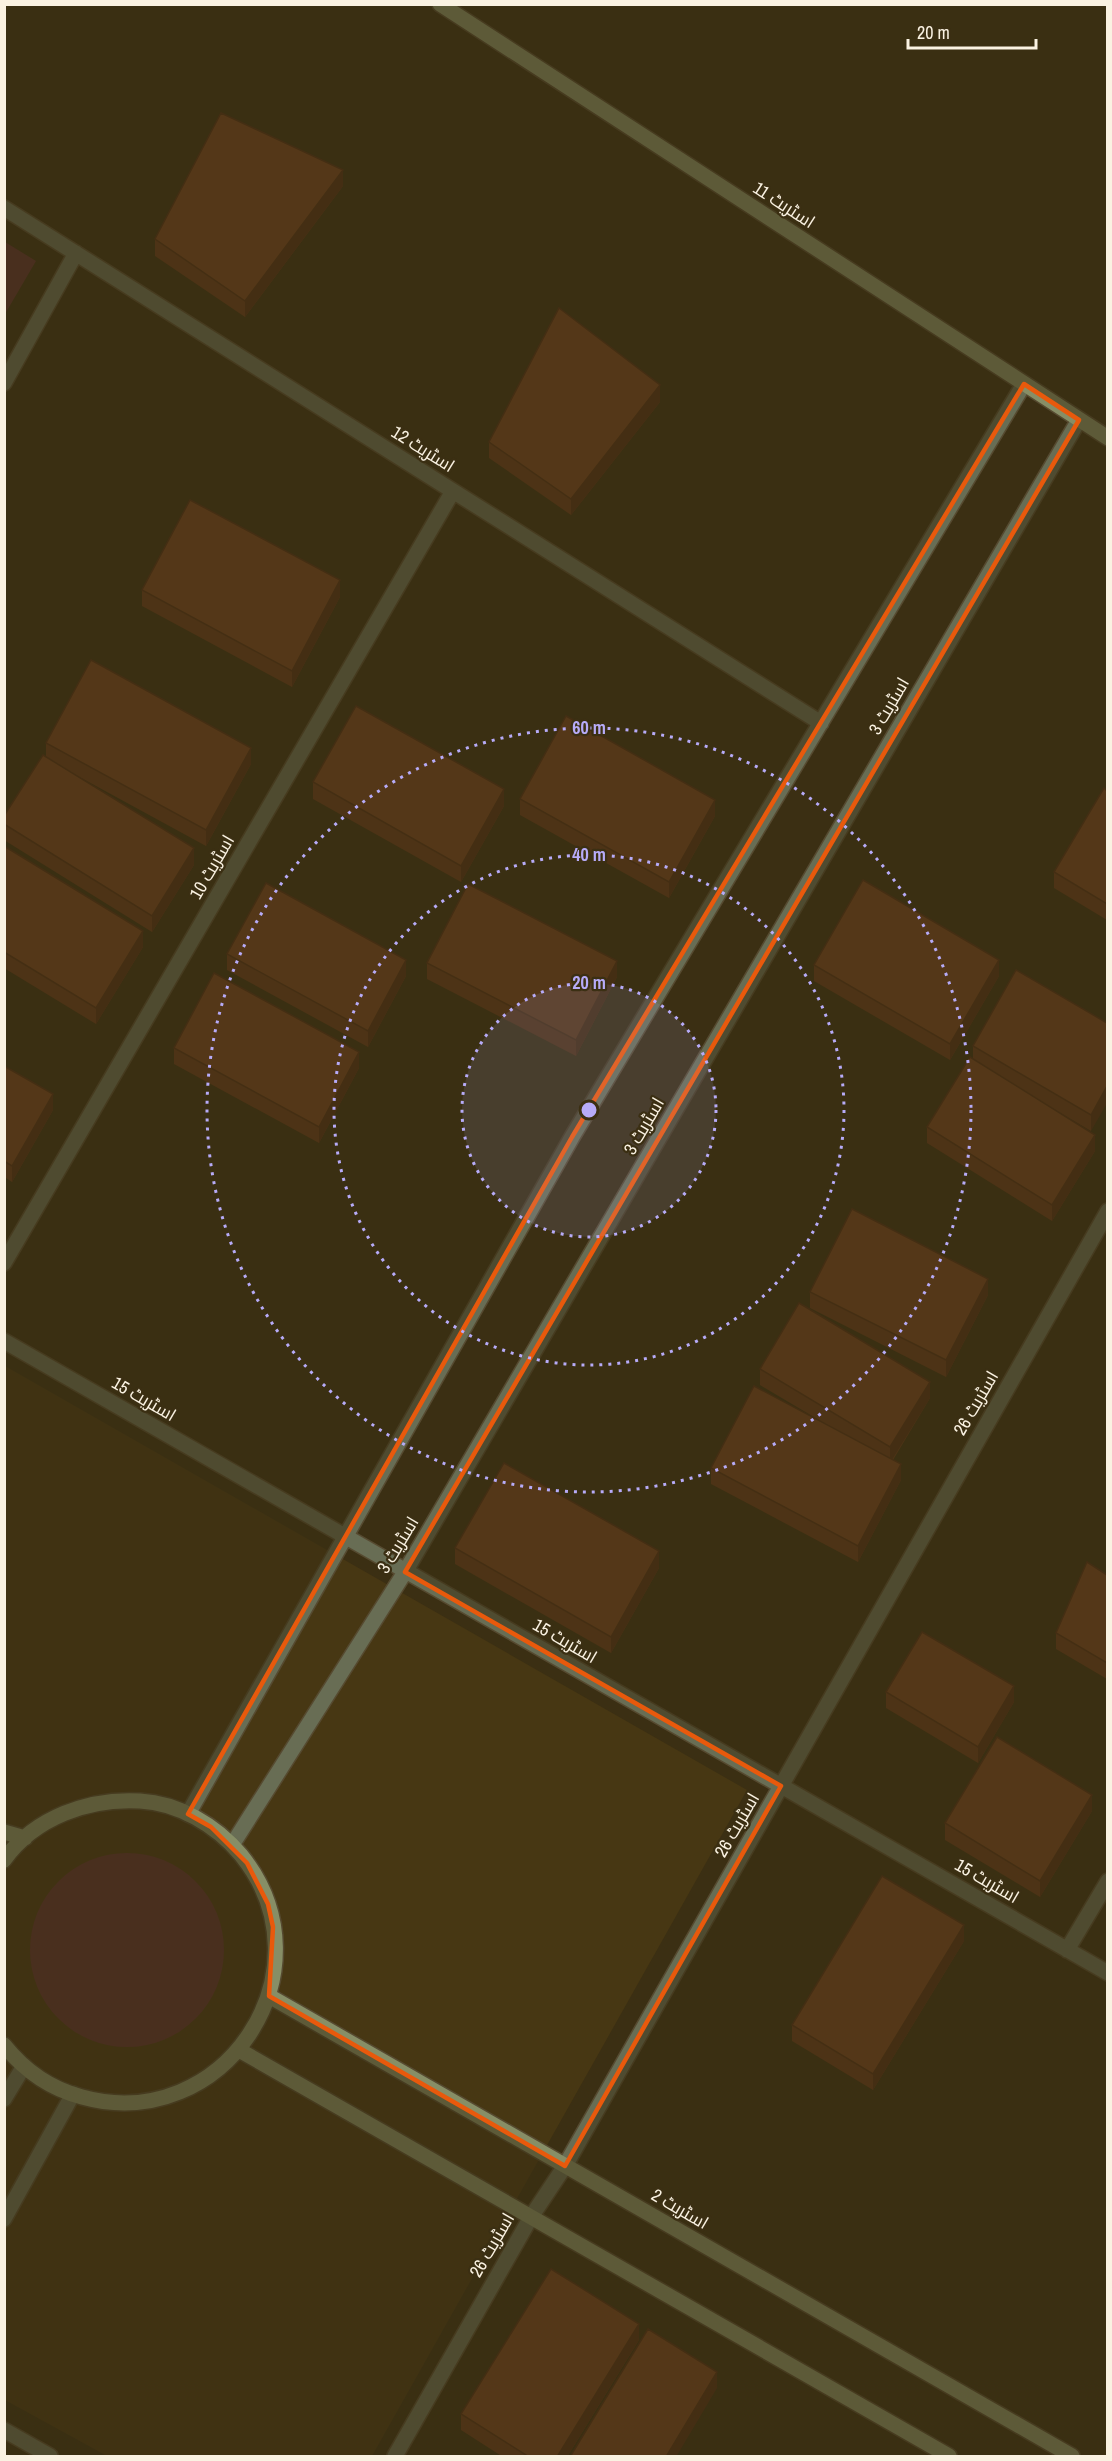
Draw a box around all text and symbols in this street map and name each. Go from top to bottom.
scale bar [908,12,1036,50]
text: 20 m [917,20,950,45]
street label: اسٹریٹ 11 [748,175,820,234]
street label: اسٹریٹ 12 [387,419,460,478]
street label: اسٹریٹ 3 [862,673,915,739]
text: 60 m [572,715,606,740]
street label: اسٹریٹ 10 [183,830,240,904]
text: 40 m [572,842,606,867]
text: 20 m [572,970,606,995]
street label: اسٹریٹ 3 [617,1093,670,1159]
centre of rings [579,1100,599,1120]
street label: اسٹریٹ 26 [947,1366,1004,1440]
street label: اسٹریٹ 15 [107,1370,181,1427]
street label: اسٹریٹ 3 [371,1512,424,1578]
street label: اسٹریٹ 15 [528,1612,602,1669]
street label: اسٹریٹ 26 [708,1788,765,1862]
street label: اسٹریٹ 15 [950,1852,1024,1909]
street label: اسٹریٹ 2 [647,2182,713,2235]
street label: اسٹریٹ 26 [463,2208,520,2282]

